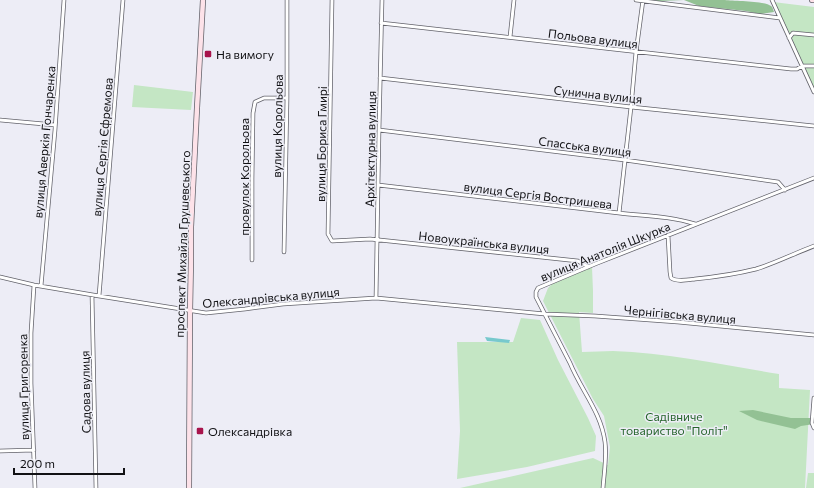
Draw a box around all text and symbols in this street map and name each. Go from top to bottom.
street label: Польова вулиця [547,26,639,50]
place label: На вимогу [216,47,274,61]
marker: На вимогу [203,49,213,59]
street label: вулиця Аверкія Гончаренка [30,65,58,219]
street label: вулиця Корольова [269,74,285,178]
street label: вулиця Сергія Єфремова [89,77,115,217]
street label: Сунична вулиця [553,82,643,106]
street label: вулиця Бориса Гмирі [313,86,329,202]
street label: Архітектурна вулиця [362,91,378,207]
street label: провулок Корольова [237,118,251,236]
street label: Спасська вулиця [538,133,632,159]
street label: проспект Михайла Грушевського [172,150,192,338]
street label: вулиця Сергія Востришева [463,179,613,211]
street label: вулиця Анатолія Шкурка [538,218,672,284]
street label: Новоукраїнська вулиця [418,228,550,256]
street label: Олександрівська вулиця [202,284,340,310]
street label: Чернігівська вулиця [623,302,737,326]
street label: вулиця Григоренка [15,334,31,440]
street label: Садова вулиця [77,351,93,433]
park label: Садівниче товариство "Політ" [620,409,728,437]
place label: Олександрівка [208,424,292,438]
marker: Олександрівка [195,426,205,436]
scale bar [14,450,124,476]
text: 200 m [20,456,55,470]

